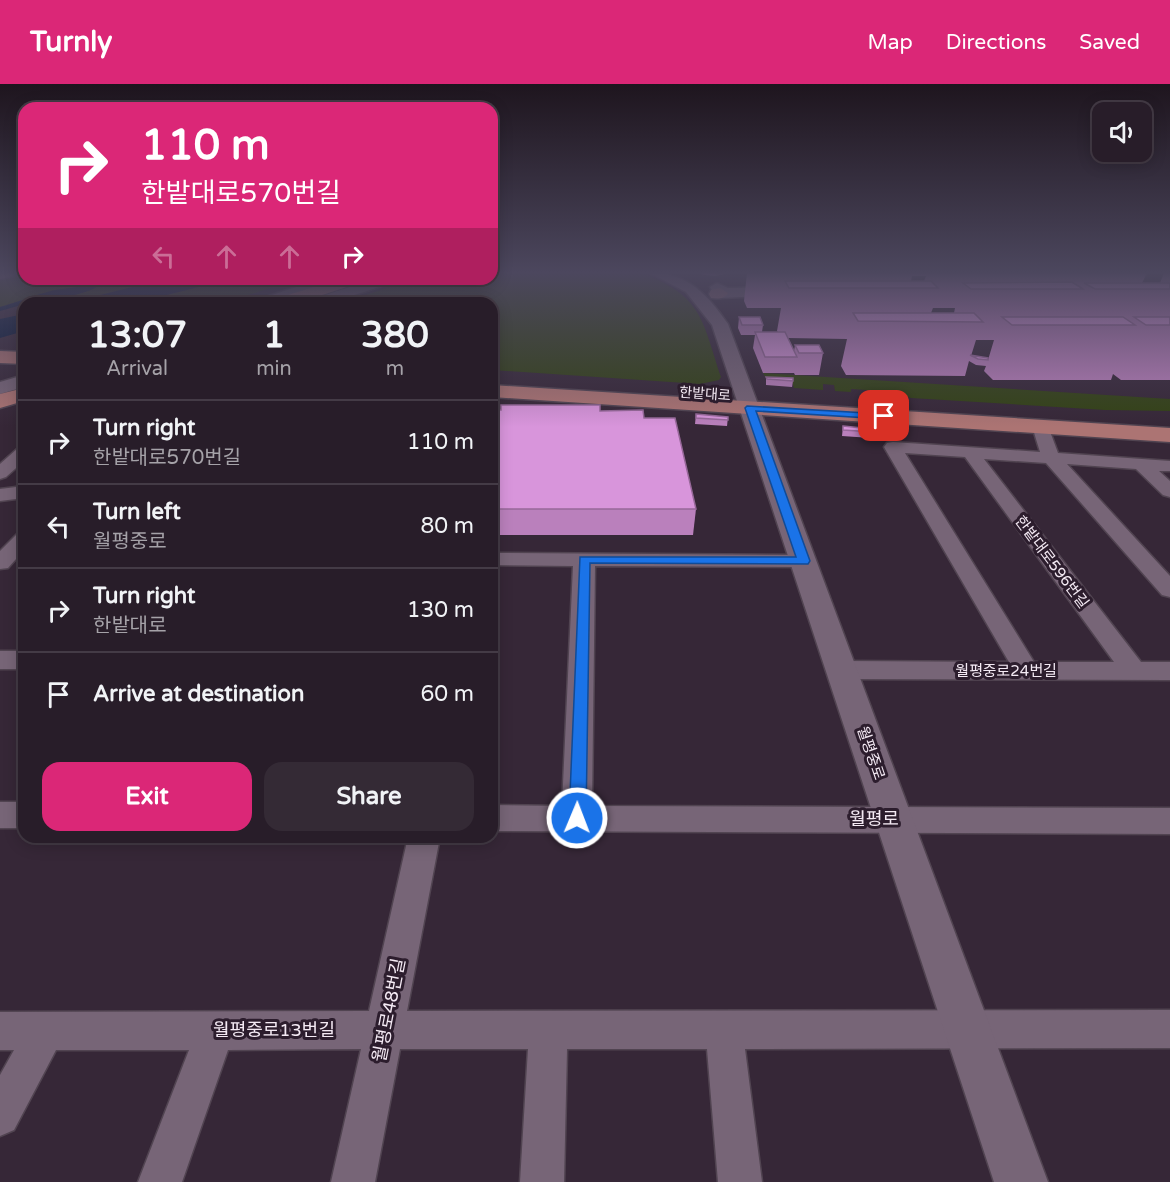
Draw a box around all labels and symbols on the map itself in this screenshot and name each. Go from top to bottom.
street label: 한밭대로 [679,384,731,404]
pin [858,390,909,441]
street label: 한밭대로596번길 [1011,512,1093,612]
street label: 월평중로24번길 [955,662,1057,680]
street label: 월평중로 [854,724,888,782]
position arrow [545,786,609,850]
street label: 월평로 [849,808,899,830]
street label: 월평로48번길 [368,956,410,1064]
street label: 월평중로13번길 [213,1019,335,1041]

